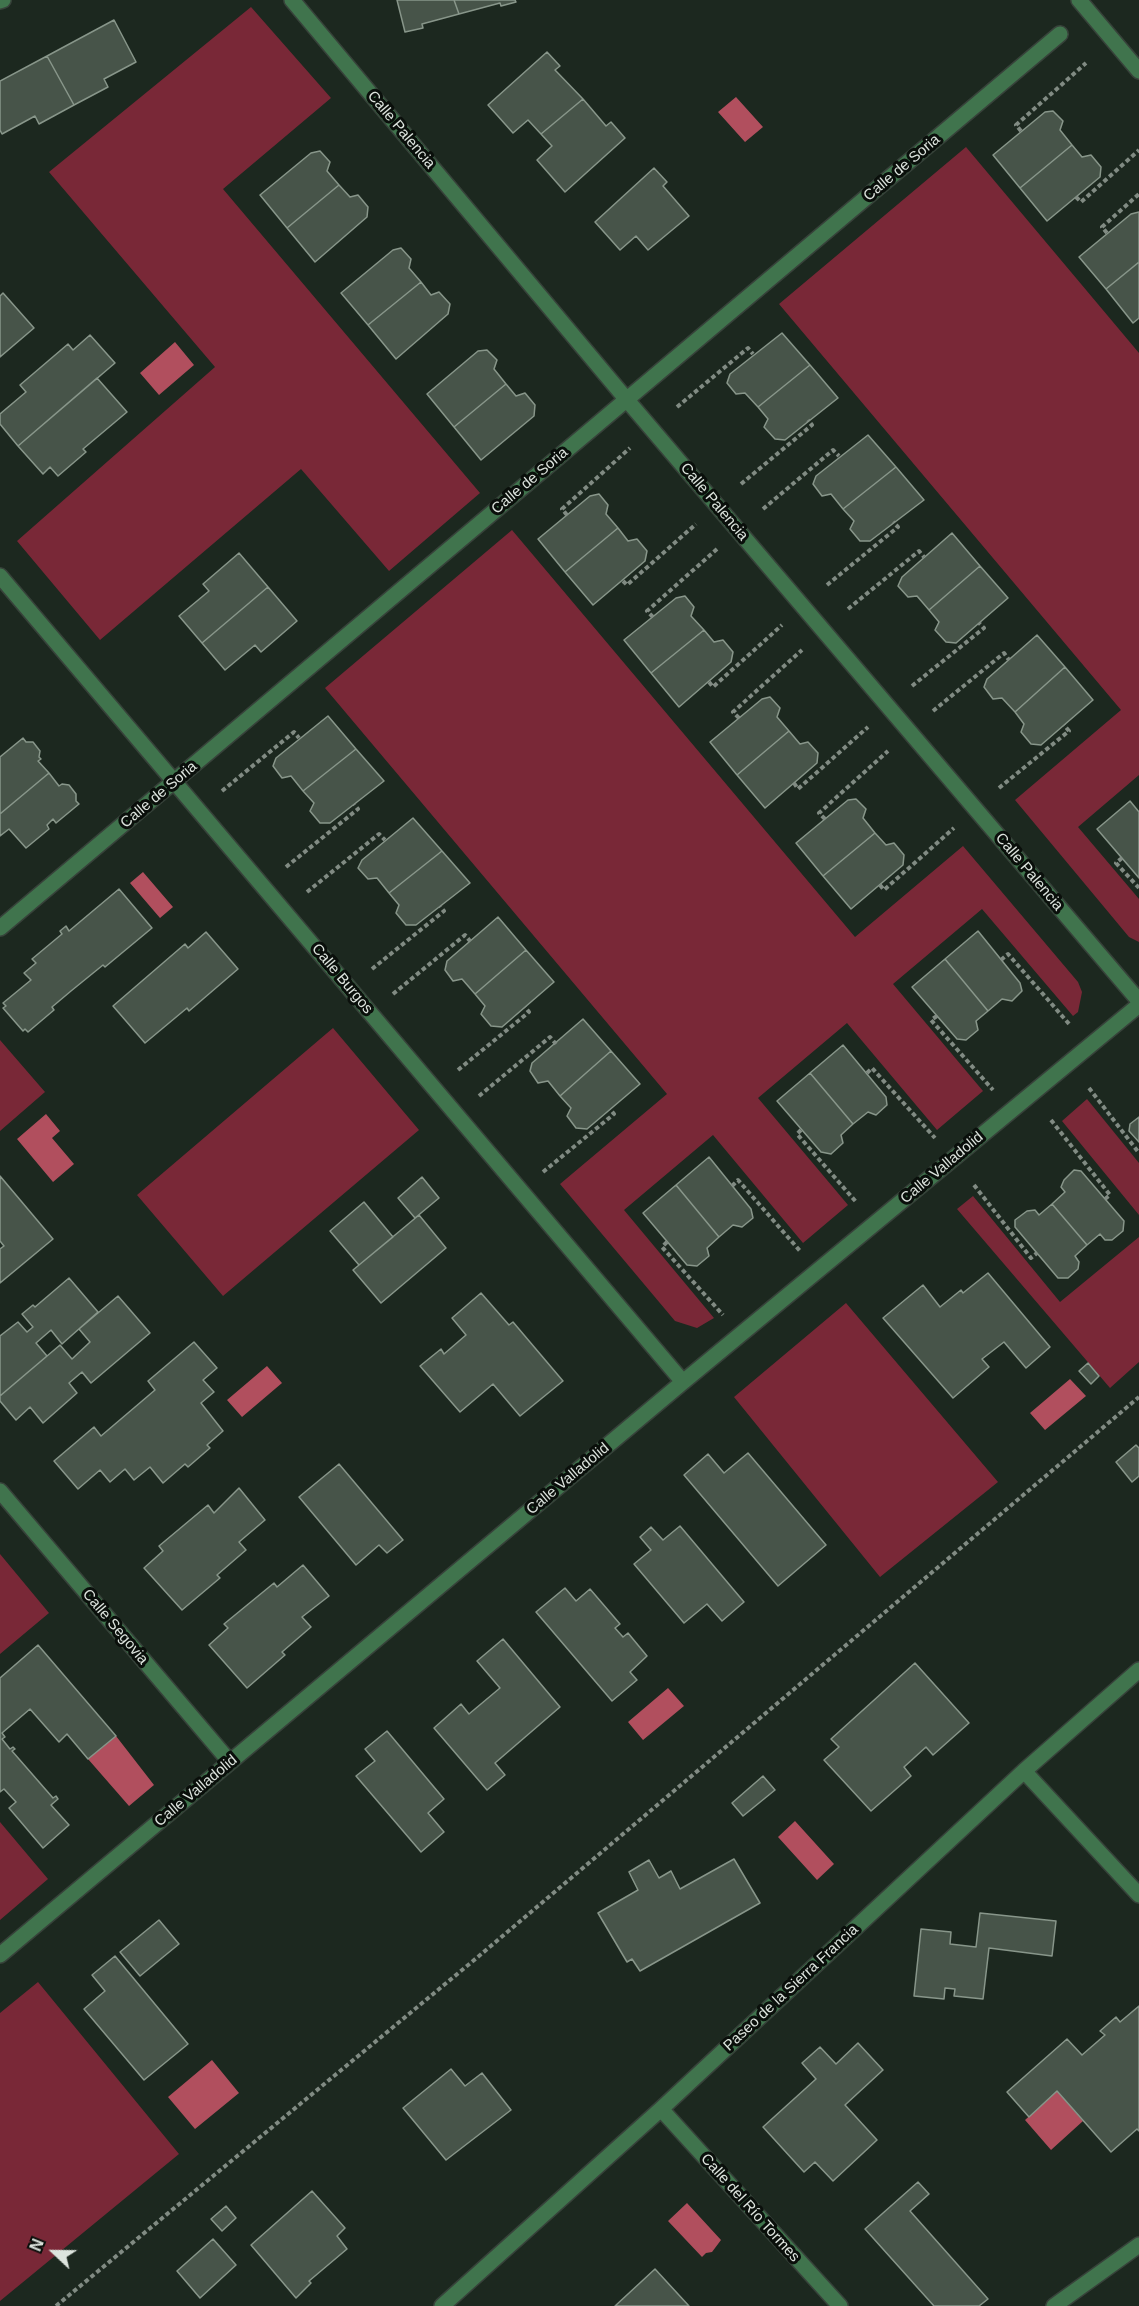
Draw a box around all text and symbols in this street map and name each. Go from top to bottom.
street label: Calle Palencia [363,87,439,173]
street label: Calle de Soria [860,131,944,205]
street label: Calle de Soria [488,444,572,518]
street label: Calle Palencia [676,459,752,545]
street label: Calle de Soria [117,758,201,832]
street label: Calle Palencia [991,829,1067,915]
street label: Calle Burgos [308,940,376,1018]
street label: Calle Valladolid [897,1128,987,1208]
street label: Calle Valladolid [523,1439,613,1519]
street label: Calle Segovia [78,1586,152,1668]
street label: Calle Valladolid [151,1751,241,1831]
street label: Paseo de la Sierra Francia [720,1921,862,2055]
street label: Calle del Río Tormes [697,2150,803,2266]
north arrow [24,2222,84,2282]
text: N [27,2237,47,2254]

